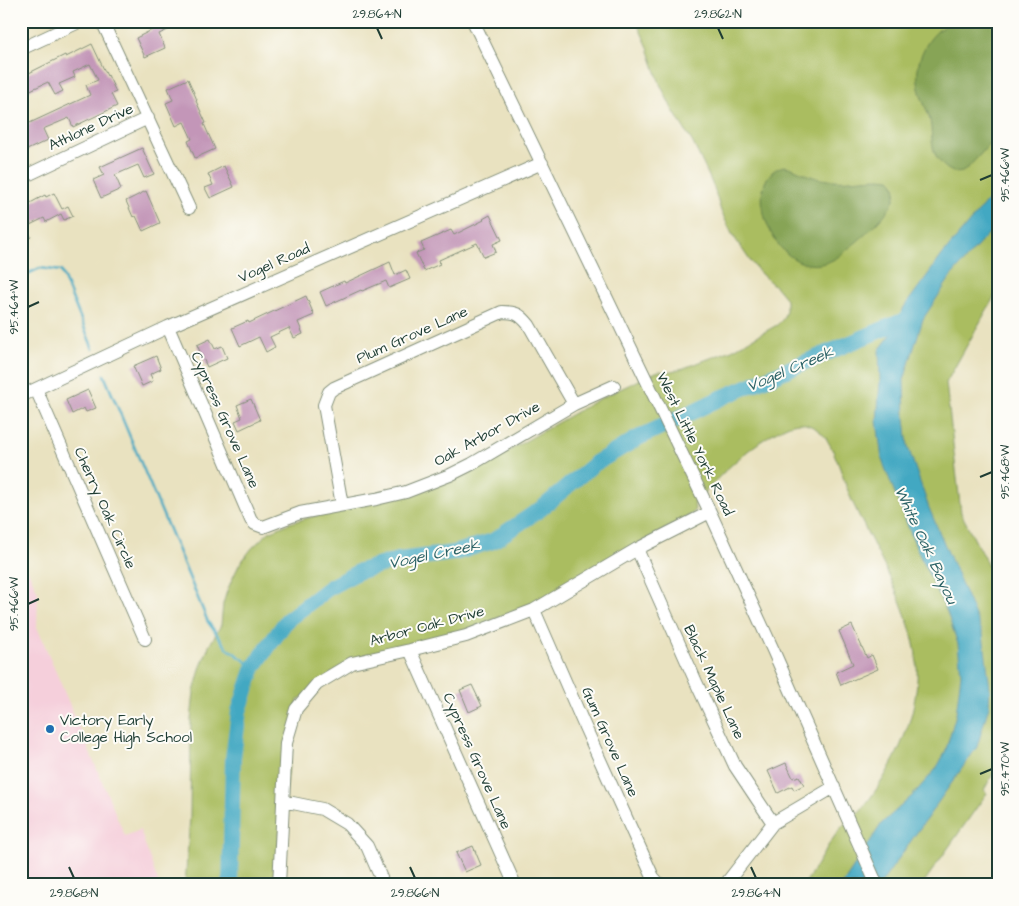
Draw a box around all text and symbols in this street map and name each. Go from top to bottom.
text: 29.864°N [352,6,402,23]
text: 29.862°N [694,6,742,23]
street label: Athlone Drive [45,98,137,156]
text: 95.466°W [997,147,1014,202]
street label: Vogel Road [235,238,314,289]
text: 95.464°W [6,279,23,334]
street label: Plum Grove Lane [353,301,471,369]
water label: Vogel Creek [743,340,838,398]
street label: Cypress Grove Lane [185,348,265,492]
street label: West Little York Road [651,369,739,520]
street label: Oak Arbor Drive [430,396,544,472]
street label: Cherry Oak Circle [68,444,141,573]
text: 95.468°W [997,444,1014,499]
water label: White Oak Bayou [888,483,963,609]
water label: Vogel Creek [387,533,483,575]
text: 95.466°W [6,576,23,631]
street label: Arbor Oak Drive [367,601,487,651]
street label: Black Maple Lane [678,621,750,743]
street label: Gum Grove Lane [576,684,644,800]
street label: Cypress Grove Lane [437,689,517,833]
place label: Victory Early College High School [60,710,192,749]
marker: Victory Early College High School [44,723,56,735]
text: 95.470°W [997,741,1014,796]
text: 29.868°N [50,885,99,902]
text: 29.866°N [391,885,440,902]
text: 29.864°N [731,885,781,902]

